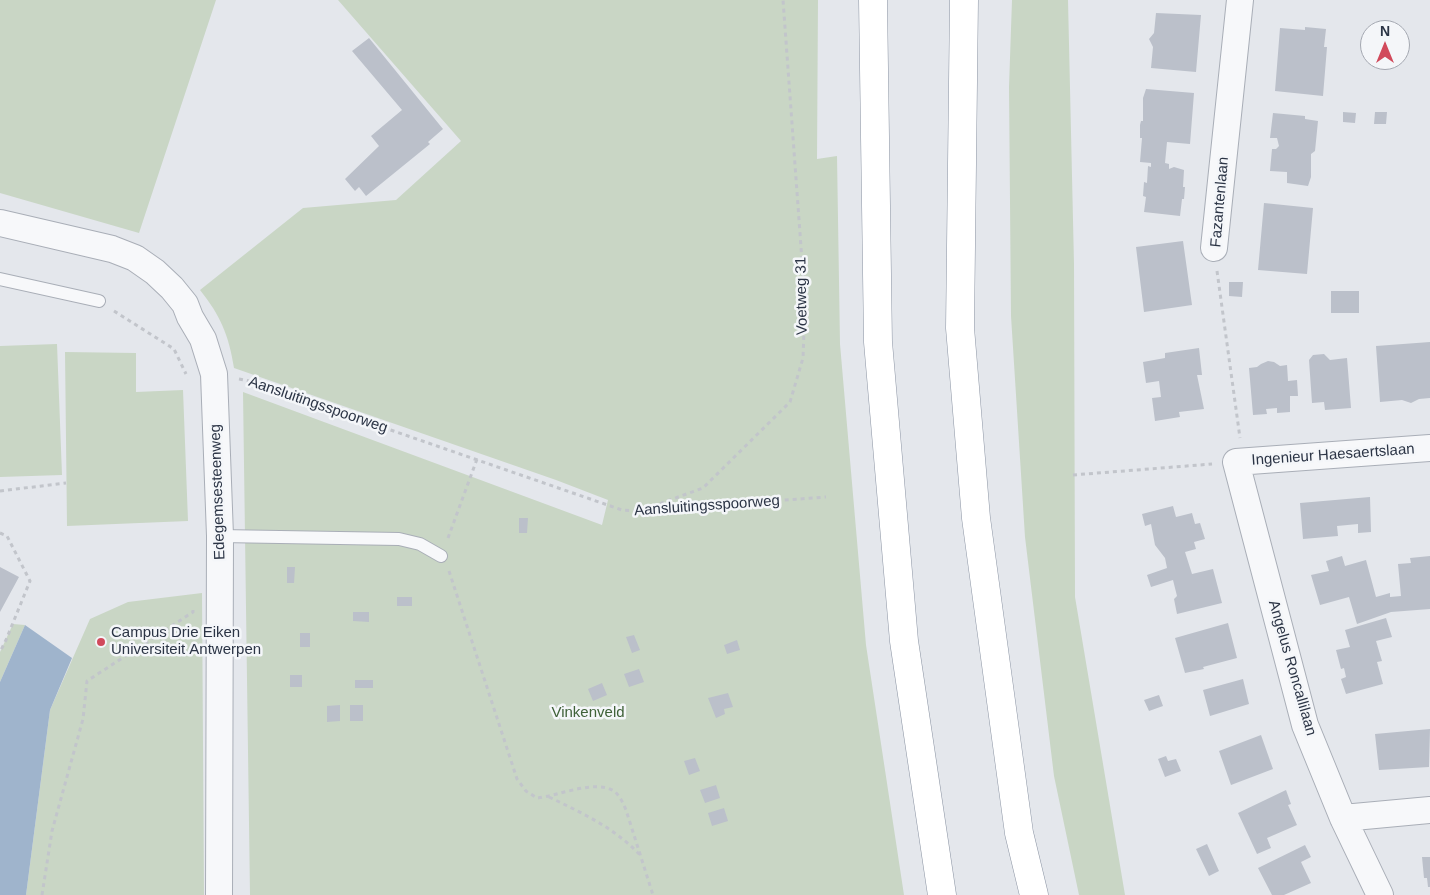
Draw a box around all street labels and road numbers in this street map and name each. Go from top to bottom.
street label: Fazantenlaan [1207,156,1233,248]
street label: Voetweg 31 [792,257,812,335]
street label: Aansluitingsspoorweg [246,373,390,437]
street label: Edegemsesteenweg [207,424,229,560]
street label: Ingenieur Haesaertslaan [1251,440,1415,470]
street label: Aansluitingsspoorweg [634,492,780,520]
street label: Angelus Roncallilaan [1264,598,1320,738]

